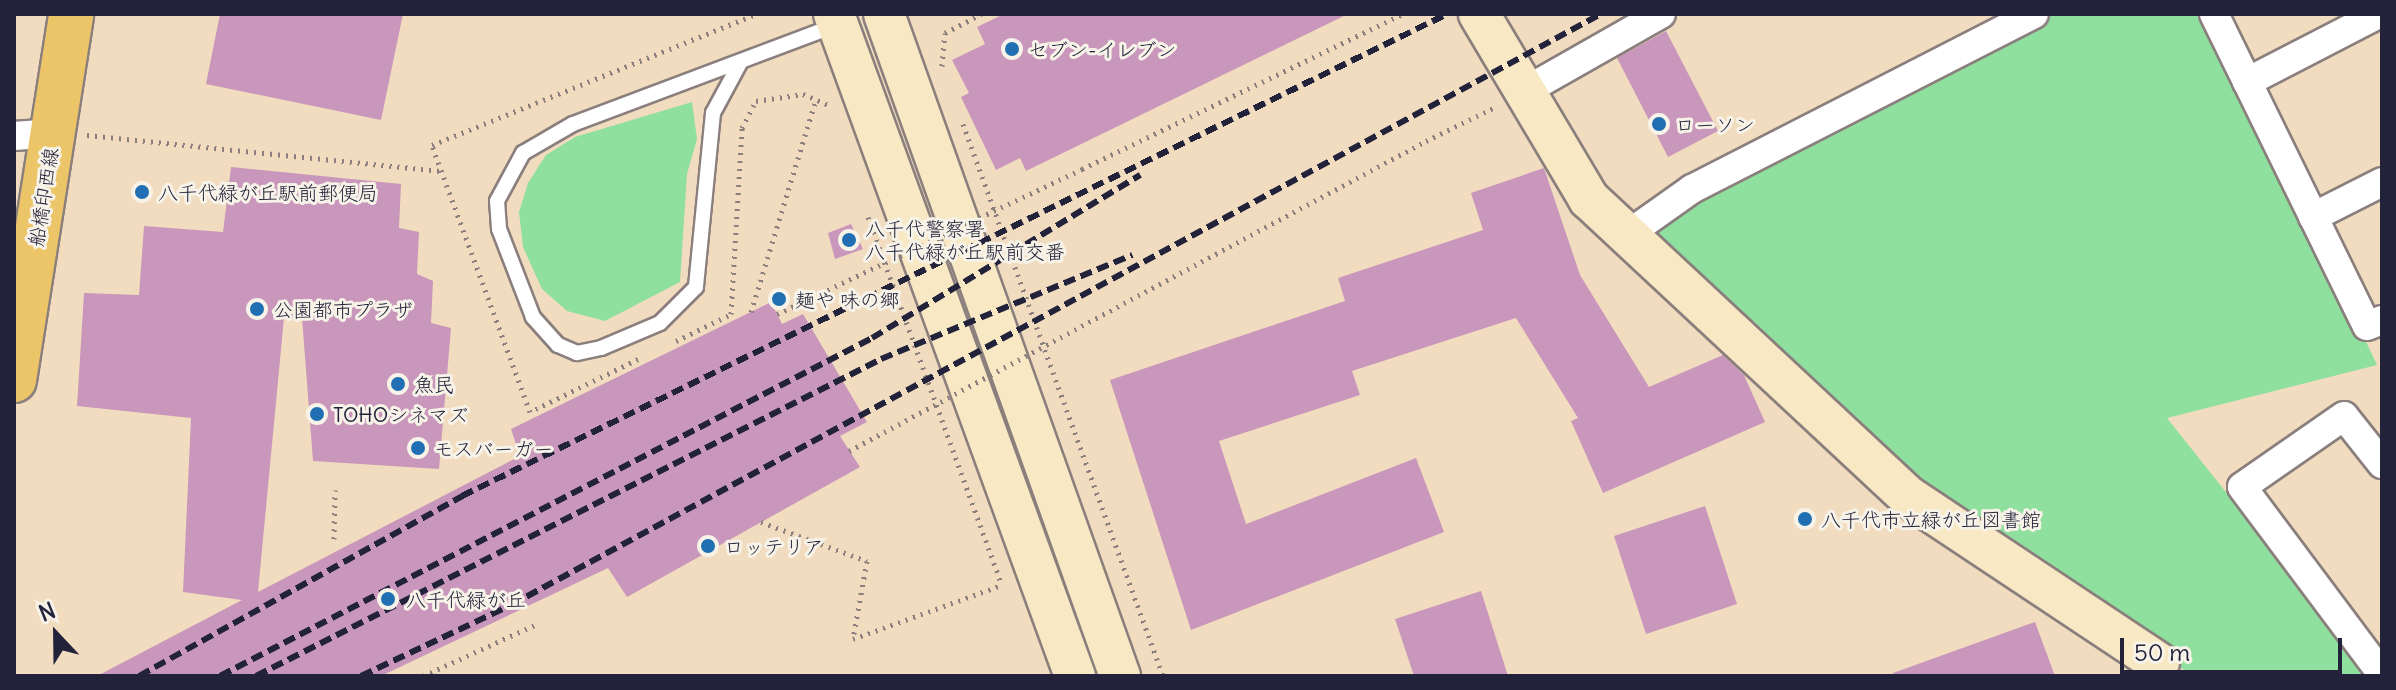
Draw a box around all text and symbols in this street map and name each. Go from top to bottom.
place label: セブン-イレブン [1028,37,1177,61]
marker: セブン-イレブン [1003,40,1021,58]
place label: ローソン [1675,112,1755,136]
marker: ローソン [1650,115,1668,133]
street label: 船橋印西線 [23,146,63,248]
place label: 八千代緑が丘駅前郵便局 [158,180,378,204]
marker: 八千代緑が丘駅前郵便局 [133,183,151,201]
place label: 八千代警察署 八千代緑が丘駅前交番 [865,216,1065,263]
marker: 八千代警察署 八千代緑が丘駅前交番 [840,231,858,249]
place label: 麺や 味の郷 [795,287,900,311]
marker: 麺や 味の郷 [770,290,788,308]
place label: 公園都市プラザ [273,297,413,321]
marker: 公園都市プラザ [248,300,266,318]
place label: 魚民 [414,372,454,396]
marker: 魚民 [389,375,407,393]
place label: TOHOシネマズ [333,402,468,426]
marker: TOHOシネマズ [308,405,326,423]
place label: モスバーガー [434,436,554,460]
marker: モスバーガー [409,439,427,457]
place label: 八千代市立緑が丘図書館 [1821,507,2041,531]
marker: 八千代市立緑が丘図書館 [1796,510,1814,528]
place label: ロッテリア [724,534,824,558]
marker: ロッテリア [699,537,717,555]
place label: 八千代緑が丘 [406,587,526,611]
marker: 八千代緑が丘 [377,588,399,610]
north arrow [16,594,96,674]
text: N [35,596,59,628]
scale bar [2124,622,2346,672]
text: 50 m [2134,637,2190,667]

